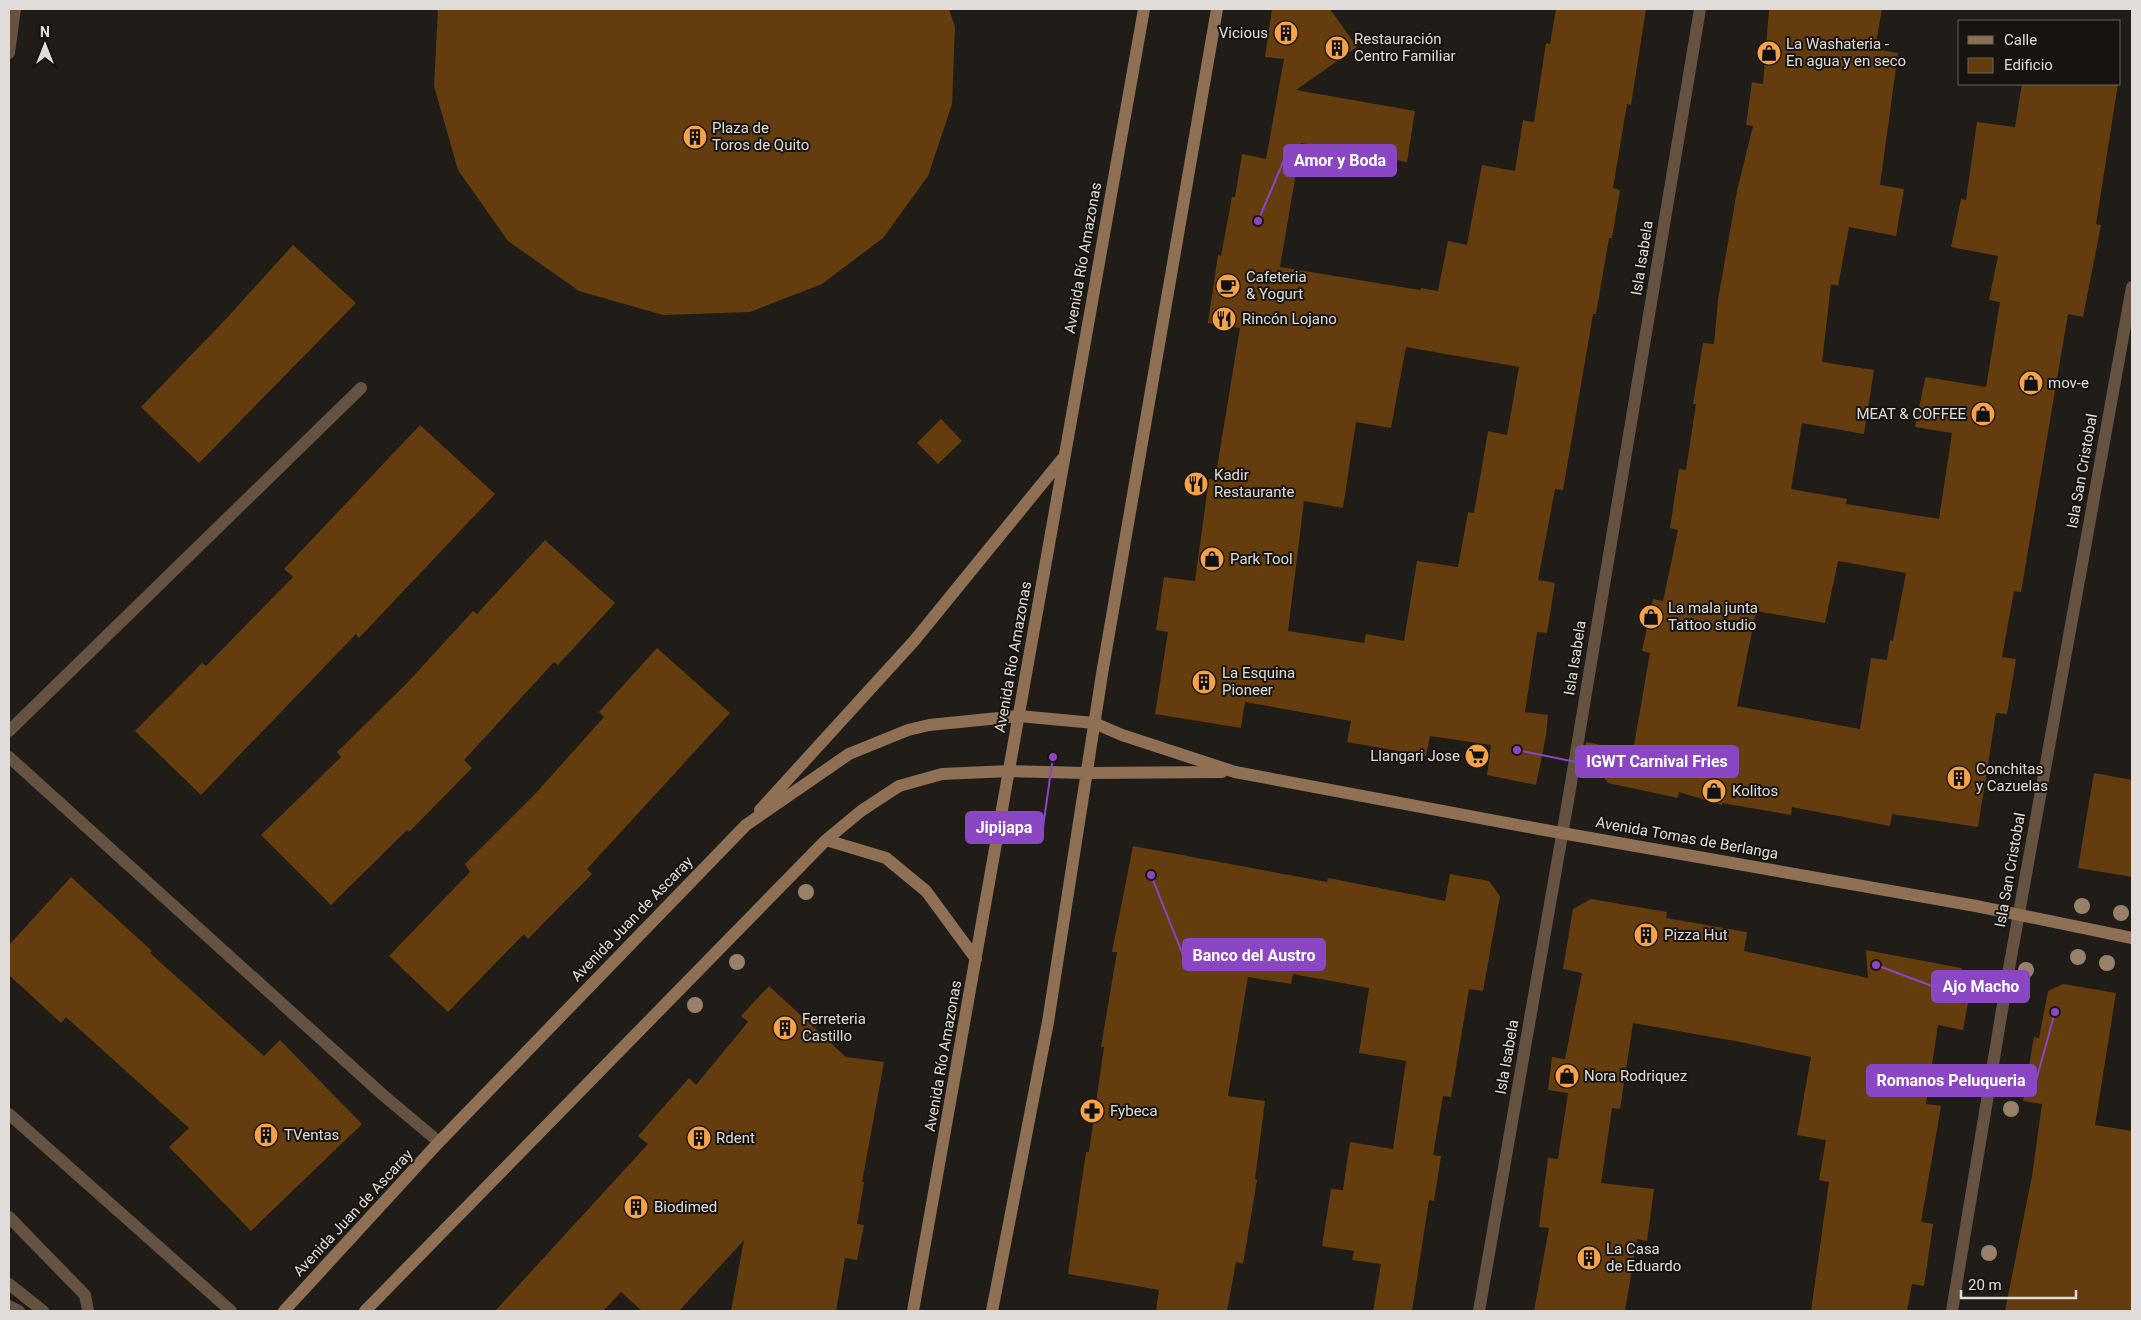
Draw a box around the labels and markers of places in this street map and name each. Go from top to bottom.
building icon: Vicious [1273,20,1299,46]
place label: Vicious [1219,24,1268,42]
place label: Restauración Centro Familiar [1354,30,1456,65]
building icon: Restauración Centro Familiar [1324,35,1350,61]
place label: La Washateria - En agua y en seco [1786,35,1906,70]
shop icon: La Washateria - En agua y en seco [1756,40,1782,66]
place label: Plaza de Toros de Quito [712,119,809,154]
building icon: Plaza de Toros de Quito [682,124,708,150]
callout: Amor y Boda [1284,145,1396,176]
place label: Cafeteria & Yogurt [1246,268,1307,303]
cafe icon: Cafeteria & Yogurt [1215,273,1241,299]
restaurant icon: Rincón Lojano [1211,306,1237,332]
place label: Rincón Lojano [1242,310,1337,328]
shop icon: mov-e [2018,370,2044,396]
place label: mov-e [2048,374,2089,392]
shop icon: MEAT & COFFEE [1970,401,1996,427]
place label: MEAT & COFFEE [1856,405,1966,423]
place label: Kadir Restaurante [1214,466,1294,501]
restaurant icon: Kadir Restaurante [1183,471,1209,497]
shop icon: Park Tool [1199,546,1225,572]
place label: Park Tool [1230,550,1293,568]
place label: La mala junta Tattoo studio [1668,599,1758,634]
shop icon: La mala junta Tattoo studio [1638,604,1664,630]
place label: La Esquina Pioneer [1222,664,1295,699]
building icon: La Esquina Pioneer [1191,669,1217,695]
supermarket icon: Llangari Jose [1464,743,1490,769]
callout: IGWT Carnival Fries [1576,746,1738,777]
place label: Llangari Jose [1370,747,1460,765]
place label: Conchitas y Cazuelas [1976,760,2048,795]
building icon: Conchitas y Cazuelas [1946,765,1972,791]
shop icon: Kolitos [1701,778,1727,804]
place label: Kolitos [1732,782,1778,800]
callout: Jipijapa [966,812,1043,843]
building icon: Pizza Hut [1633,922,1659,948]
place label: Pizza Hut [1664,926,1728,944]
callout: Banco del Austro [1183,939,1325,970]
callout: Ajo Macho [1932,971,2029,1002]
place label: Ferreteria Castillo [802,1010,866,1045]
building icon: Ferreteria Castillo [772,1015,798,1041]
shop icon: Nora Rodriquez [1554,1063,1580,1089]
callout: Romanos Peluqueria [1867,1065,2036,1096]
place label: Nora Rodriquez [1584,1067,1687,1085]
pharmacy icon: Fybeca [1079,1098,1105,1124]
place label: Fybeca [1110,1102,1158,1120]
building icon: TVentas [253,1122,279,1148]
building icon: Rdent [686,1125,712,1151]
place label: TVentas [284,1126,339,1144]
place label: Rdent [716,1129,755,1147]
building icon: Biodimed [623,1194,649,1220]
place label: Biodimed [654,1198,717,1216]
place label: La Casa de Eduardo [1606,1240,1681,1275]
building icon: La Casa de Eduardo [1576,1245,1602,1271]

